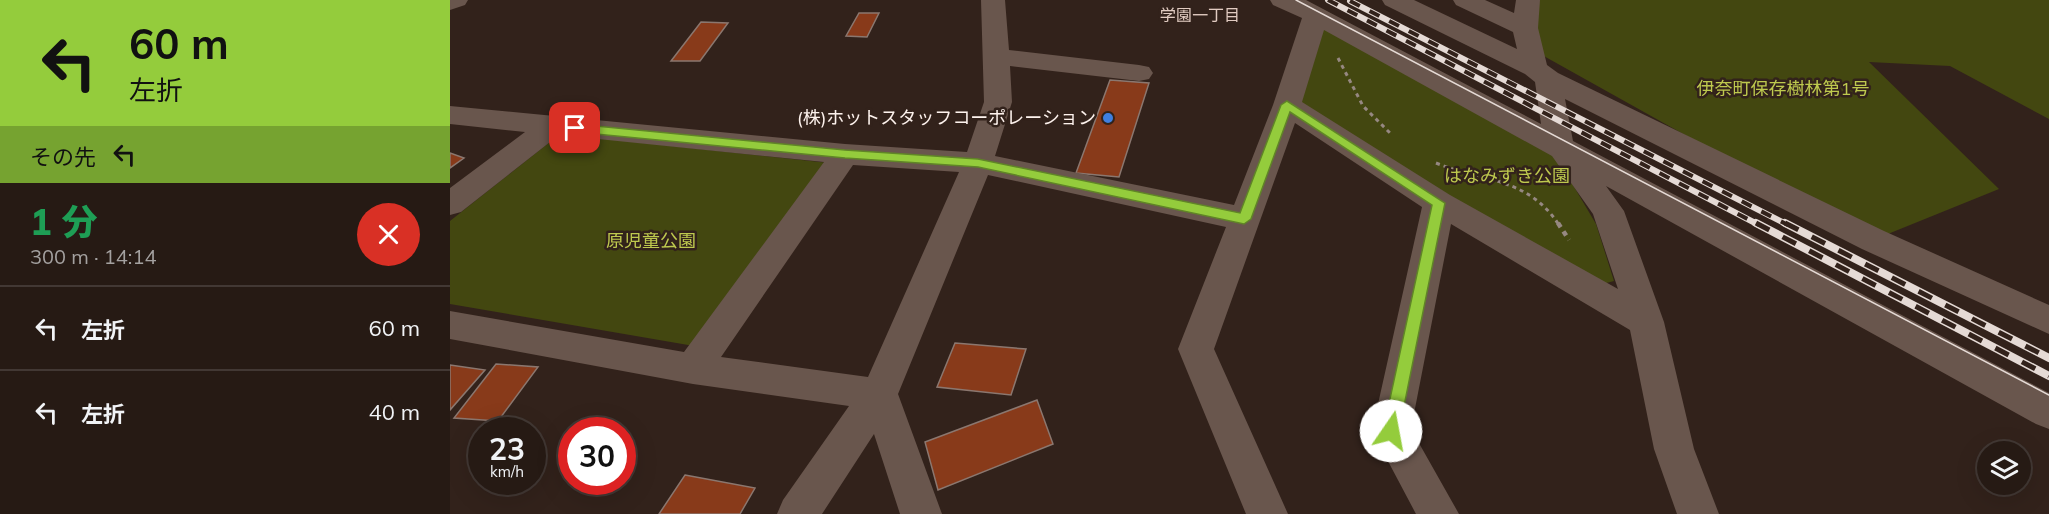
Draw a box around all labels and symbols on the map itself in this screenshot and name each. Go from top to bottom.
district label: 学園一丁目 [1160,5,1240,25]
park label: 伊奈町保存樹林第1号 [1697,77,1869,100]
pin [549,102,600,153]
place label: (株)ホットスタッフコーポレーション [797,106,1096,129]
marker: (株)ホットスタッフコーポレーション [1101,111,1115,125]
park label: はなみずき公園 [1444,164,1570,187]
park label: 原児童公園 [606,229,696,252]
position arrow [1359,399,1423,463]
speed limit sign: 30 [558,417,636,495]

